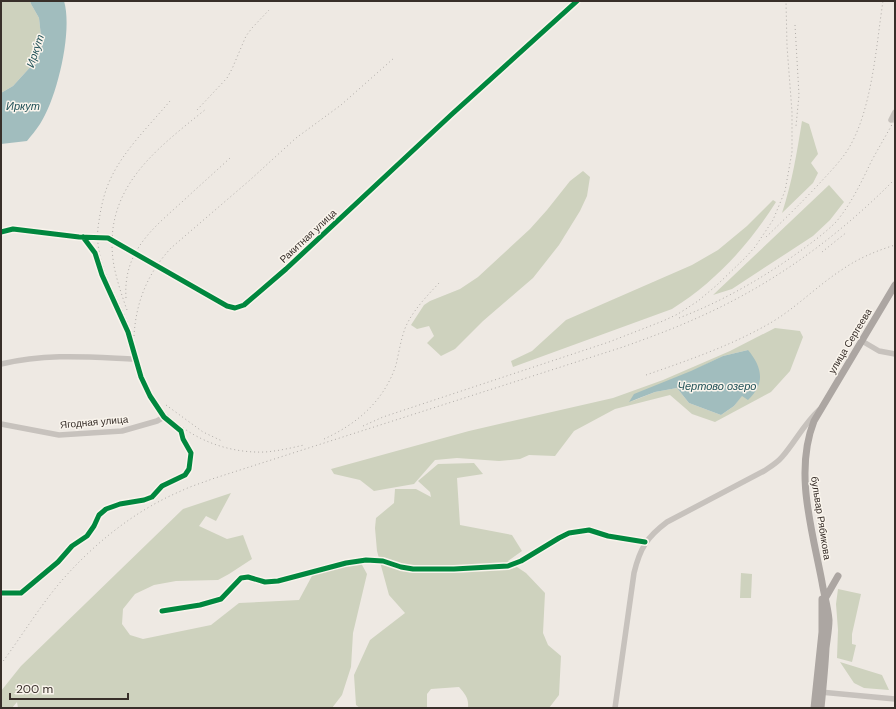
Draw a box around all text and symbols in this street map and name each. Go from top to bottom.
water label: Ирку́т [23,33,47,69]
water label: Иркут [6,99,40,113]
street label: Ракитная улица [277,206,339,266]
street label: улица Сергеева [825,306,875,376]
water label: Чертово озеро [678,379,756,393]
street label: Ягодная улица [59,413,129,431]
street label: бульвар Рябикова [808,475,834,561]
scale bar [10,675,128,701]
text: 200 m [16,681,53,697]

